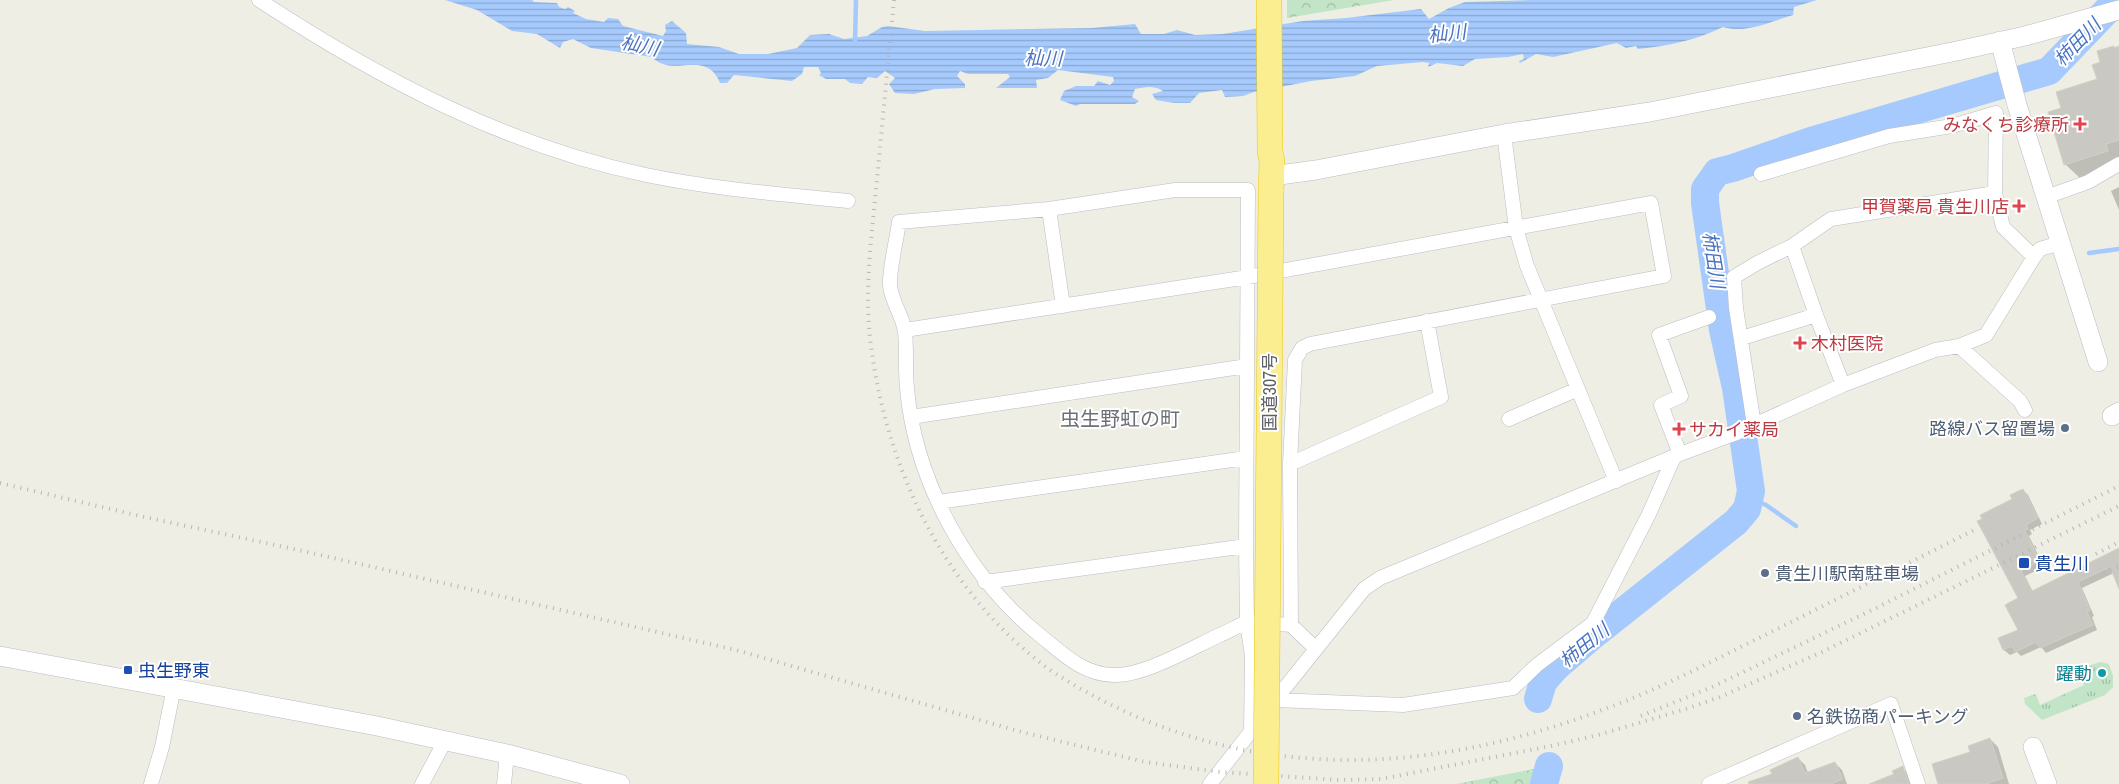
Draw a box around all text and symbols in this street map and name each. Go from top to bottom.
water label: 柿田川 [2048,11,2108,72]
water label: 杣川 [1427,18,1469,48]
water label: 杣川 [619,28,663,62]
water label: 杣川 [1024,45,1064,71]
place label: みなくち診療所 [1943,112,2069,137]
marker: みなくち診療所 [2073,117,2087,131]
place label: 甲賀薬局 貴生川店 [1861,194,2009,219]
marker: 甲賀薬局 貴生川店 [2013,200,2025,212]
water label: 柿田川 [1697,230,1732,292]
place label: 木村医院 [1811,331,1883,356]
marker: 木村医院 [1793,336,1807,350]
street label: 国道307号 [1257,353,1282,431]
district label: 虫生野虹の町 [1060,405,1180,432]
place label: 路線バス留置場 [1929,416,2055,441]
place label: サカイ薬局 [1689,417,1779,442]
marker: 路線バス留置場 [2059,422,2071,434]
marker: サカイ薬局 [1673,423,1685,435]
place label: 貴生川 [2035,551,2089,576]
marker: 貴生川 [2017,556,2031,570]
place label: 貴生川駅南駐車場 [1775,561,1919,586]
marker: 貴生川駅南駐車場 [1759,567,1771,579]
water label: 柿田川 [1554,616,1616,673]
place label: 虫生野東 [138,658,210,683]
place label: 躍動 [2056,661,2092,686]
marker: 虫生野東 [122,664,134,676]
marker: 躍動 [2096,667,2108,679]
place label: 名鉄協商パーキング [1807,704,1968,729]
marker: 名鉄協商パーキング [1791,710,1803,722]

